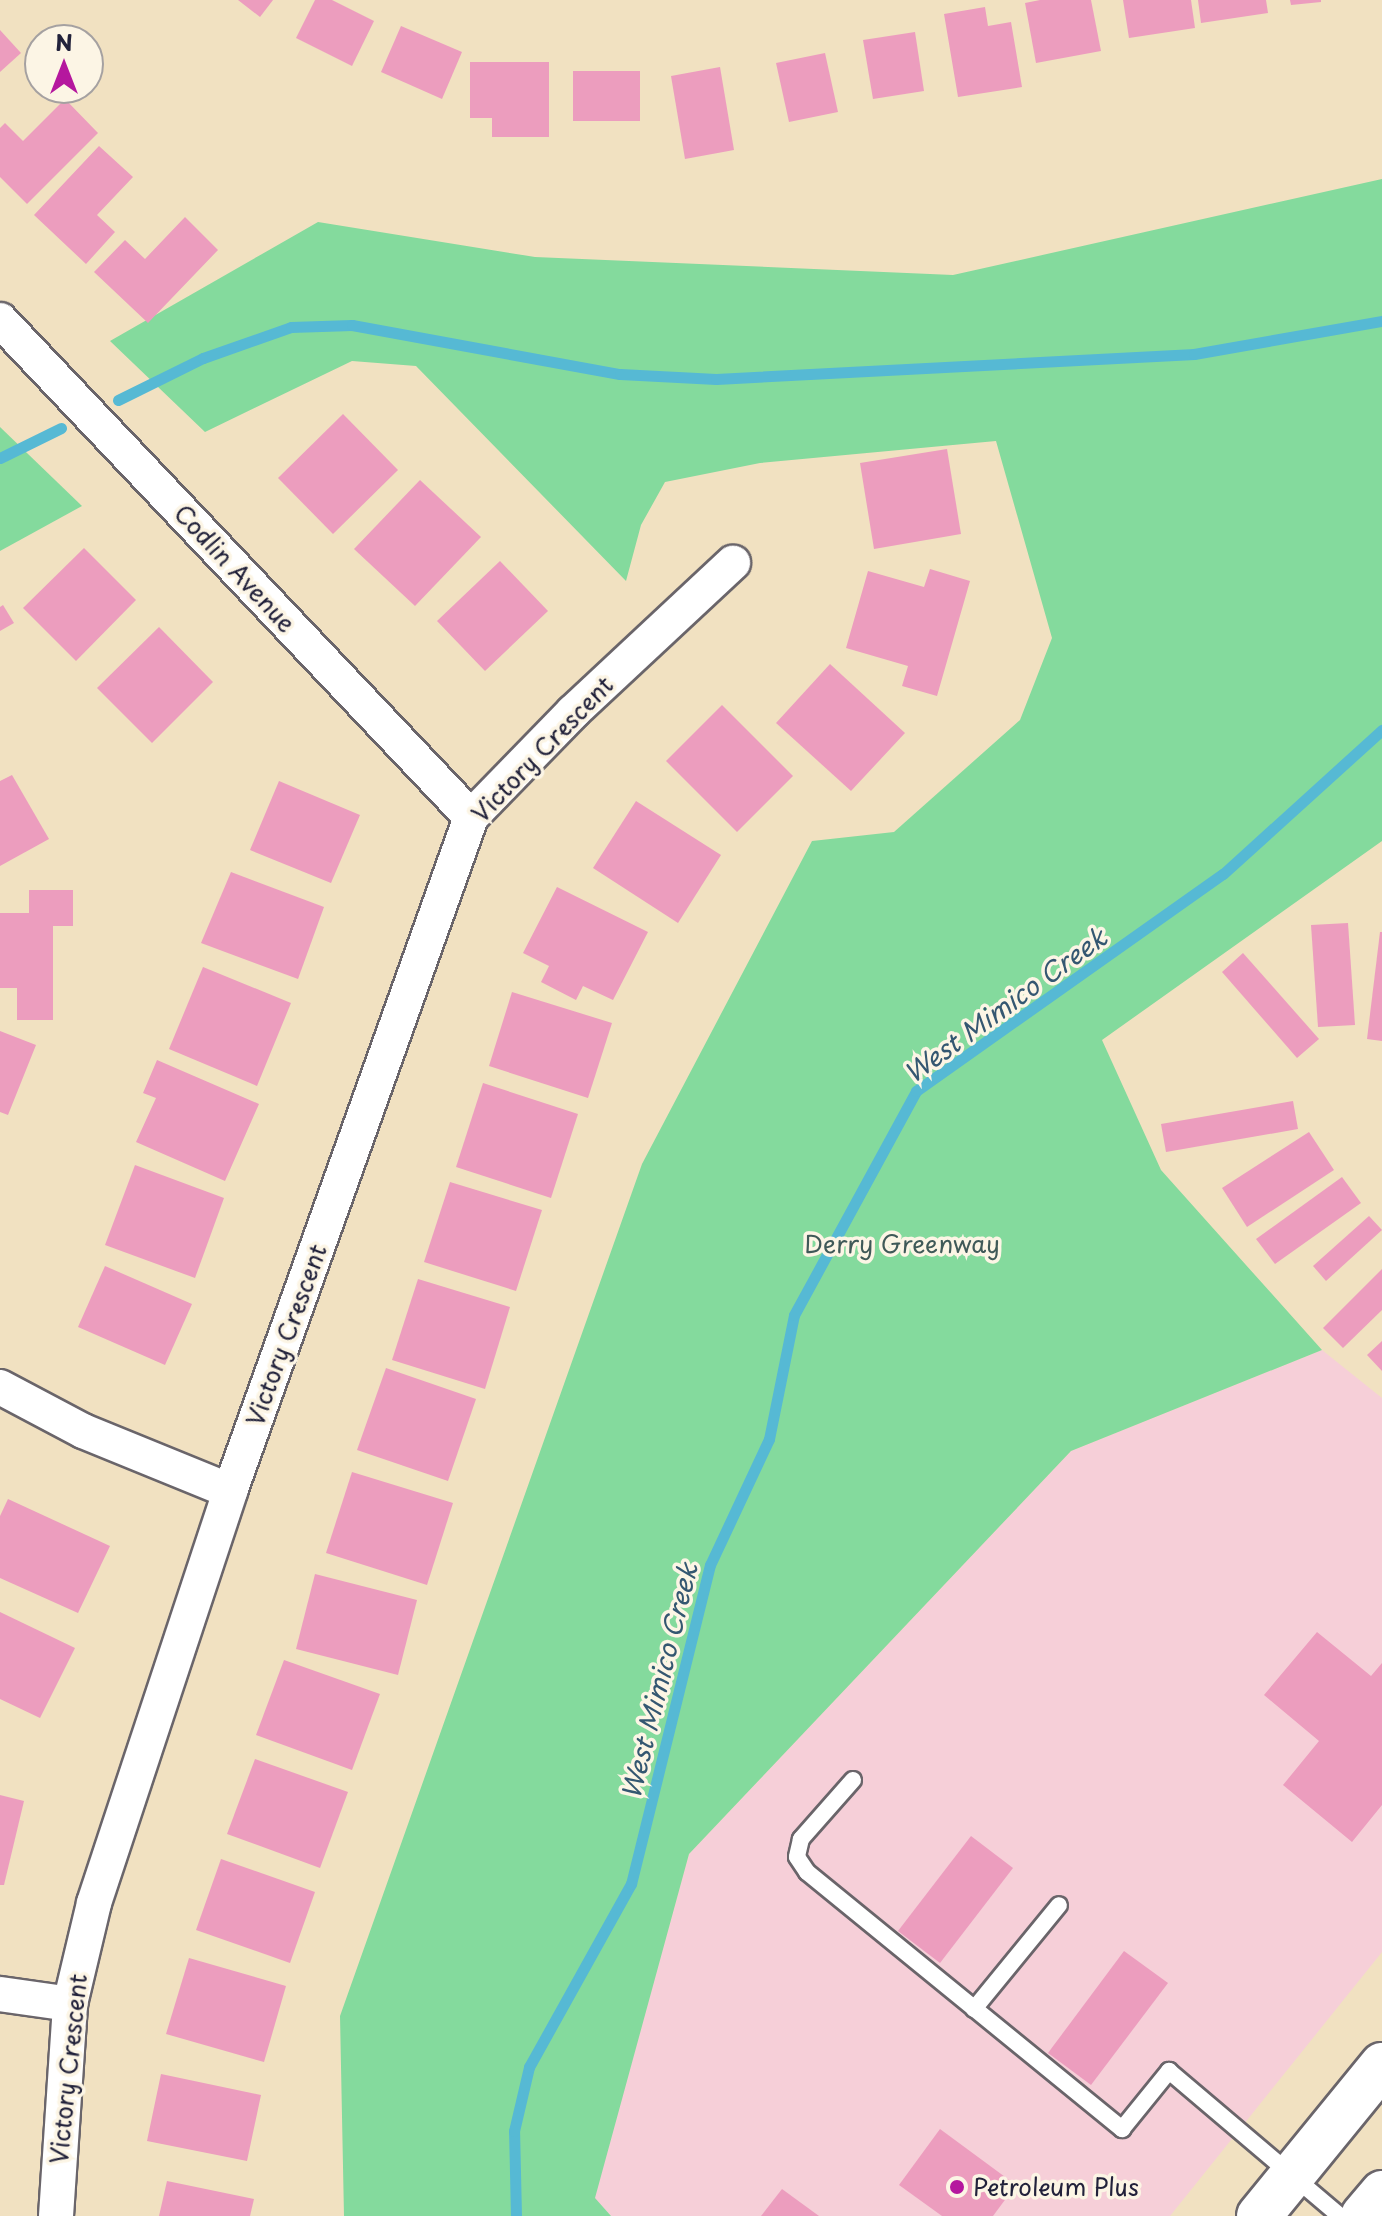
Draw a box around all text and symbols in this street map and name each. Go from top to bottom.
north arrow [24,24,104,104]
text: N [55,25,73,58]
street label: Codlin Avenue [169,498,301,638]
street label: Victory Crescent [465,670,619,828]
water label: West Mimico Creek [897,921,1113,1089]
park label: Derry Greenway [805,1230,999,1258]
street label: Victory Crescent [240,1240,332,1430]
water label: West Mimico Creek [614,1559,704,1803]
street label: Victory Crescent [44,1972,92,2166]
place label: Petroleum Plus [973,2173,1140,2201]
marker: Petroleum Plus [948,2178,966,2196]

